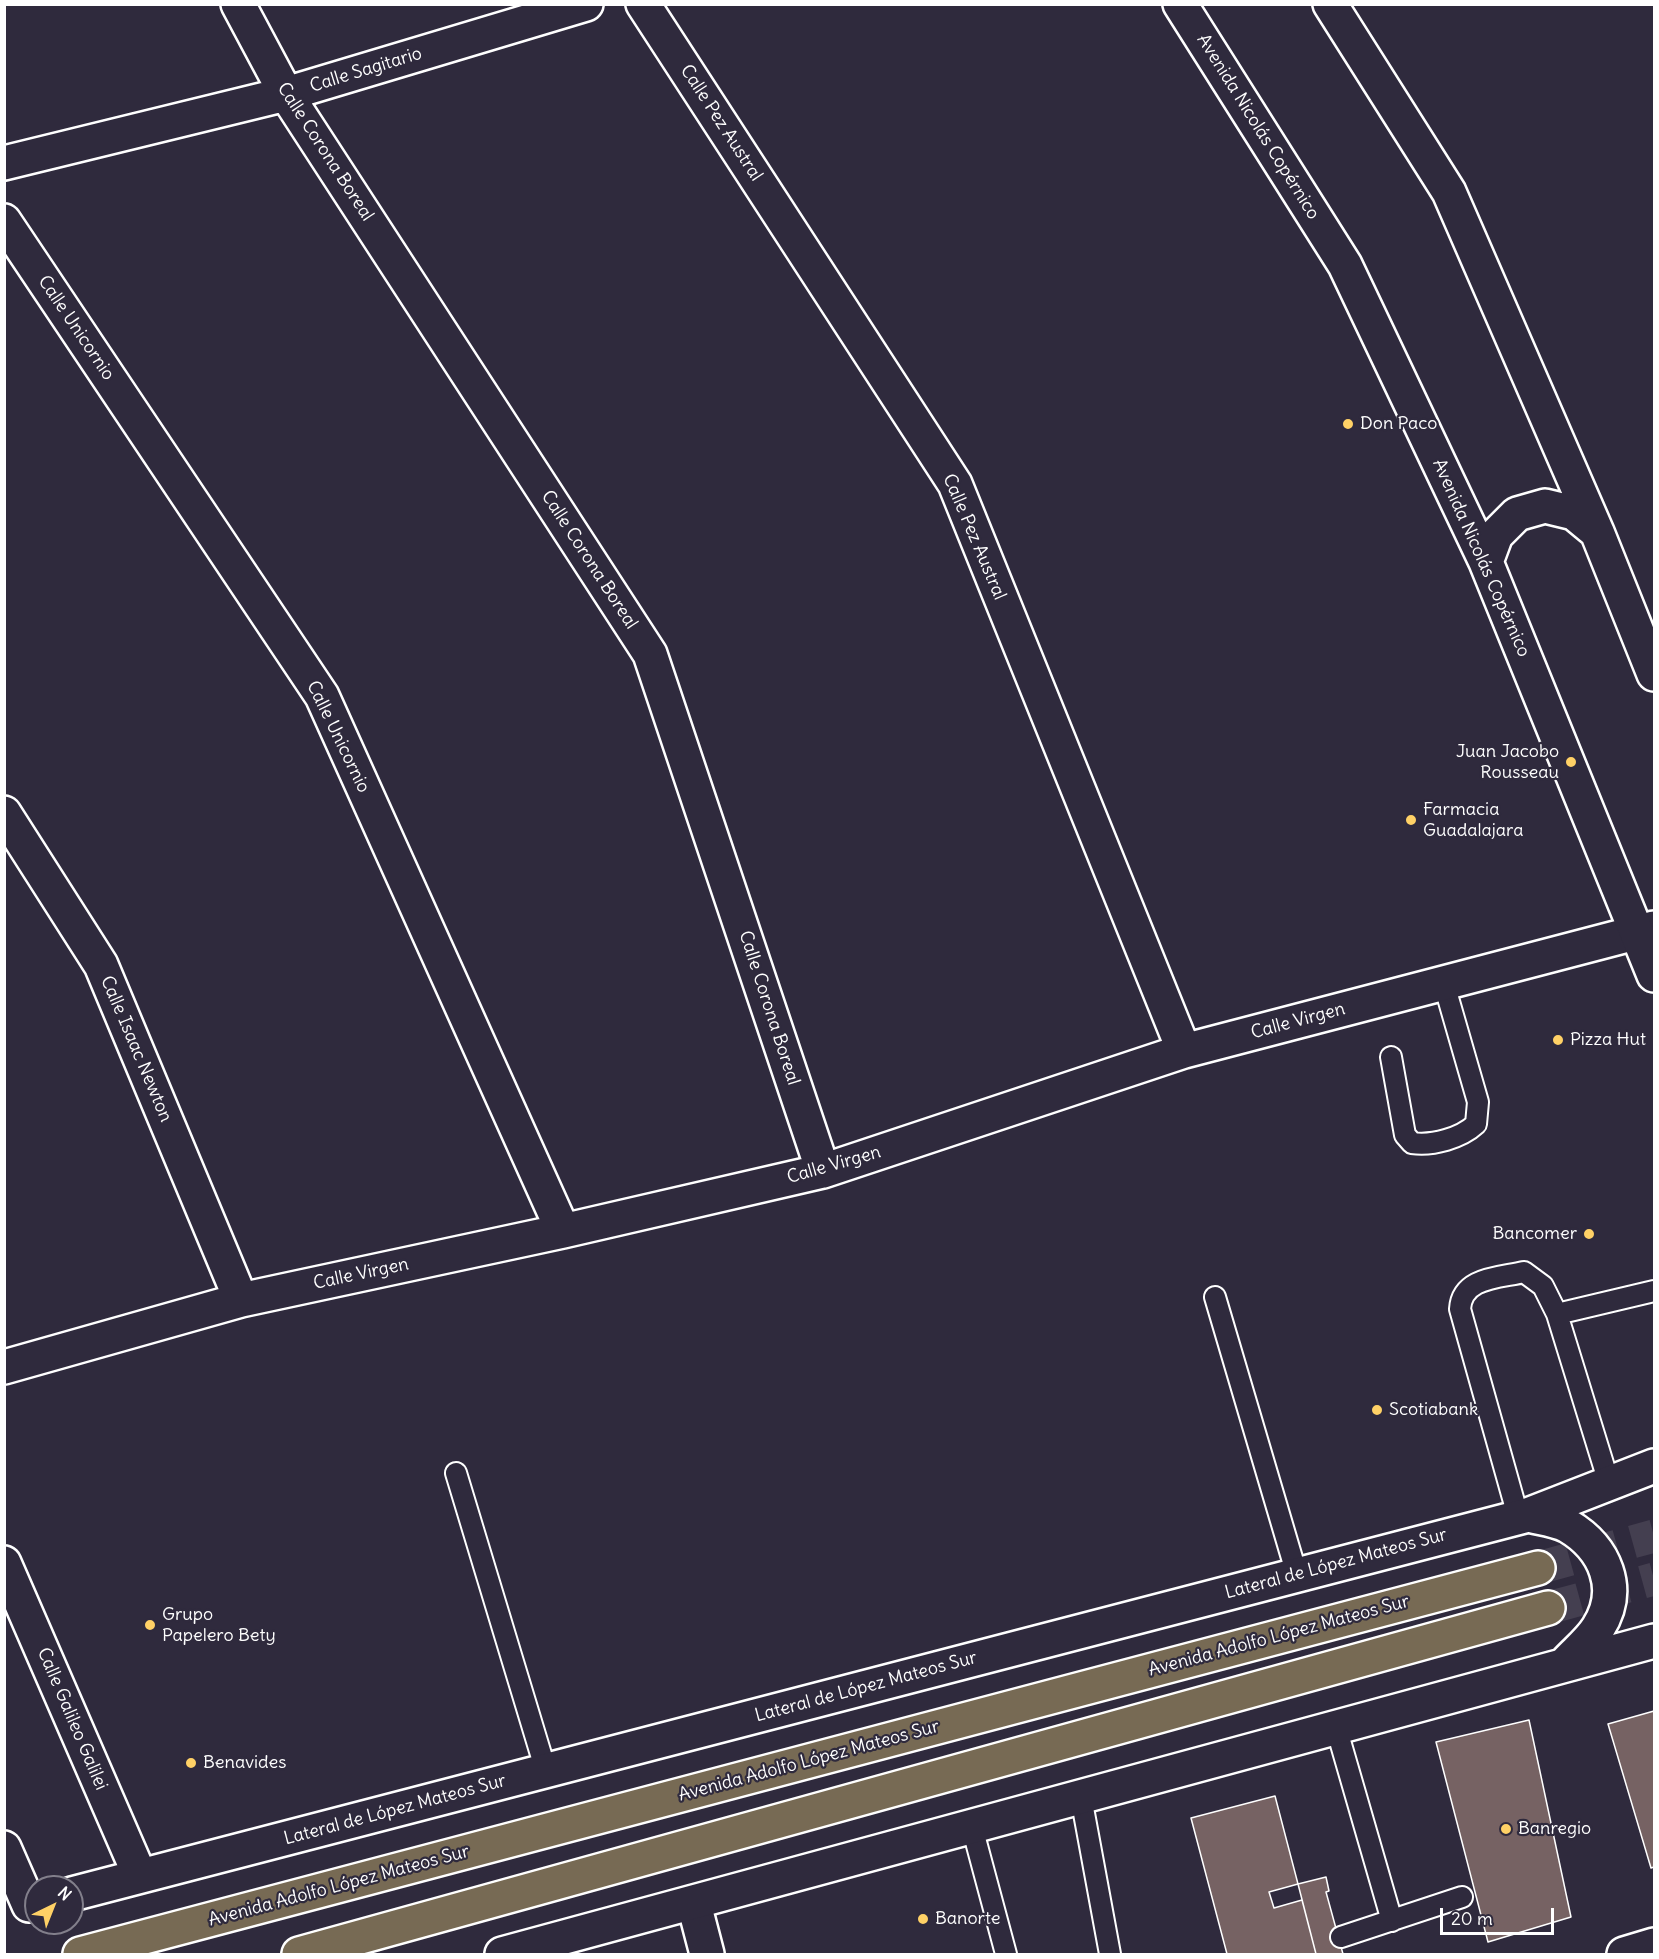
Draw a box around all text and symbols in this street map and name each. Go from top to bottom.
street label: Avenida Nicolás Copérnico [1192,30,1324,224]
street label: Calle Sagitario [307,43,425,97]
street label: Calle Pez Austral [675,61,767,185]
street label: Calle Corona Boreal [272,79,378,225]
street label: Calle Unicornio [33,272,119,384]
place label: Don Paco [1360,413,1437,435]
marker: Don Paco [1341,417,1355,431]
street label: Avenida Nicolás Copérnico [1428,456,1534,660]
street label: Calle Pez Austral [938,471,1010,603]
street label: Calle Corona Boreal [536,487,642,633]
street label: Calle Unicornio [302,678,374,796]
place label: Juan Jacobo Rousseau [1456,741,1559,783]
marker: Juan Jacobo Rousseau [1564,755,1578,769]
place label: Farmacia Guadalajara [1423,799,1524,842]
marker: Farmacia Guadalajara [1404,813,1418,827]
street label: Calle Corona Boreal [734,928,804,1088]
street label: Calle Isaac Newton [95,973,177,1125]
street label: Calle Virgen [1249,998,1347,1044]
place label: Pizza Hut [1570,1029,1646,1051]
marker: Pizza Hut [1551,1033,1565,1047]
street label: Calle Virgen [785,1141,883,1189]
place label: Bancomer [1493,1223,1577,1245]
marker: Bancomer [1582,1227,1596,1241]
street label: Calle Virgen [311,1253,411,1295]
place label: Scotiabank [1389,1399,1478,1421]
marker: Scotiabank [1370,1403,1384,1417]
street label: Lateral de López Mateos Sur [1223,1524,1449,1604]
street label: Avenida Adolfo López Mateos Sur [1146,1591,1412,1681]
place label: Grupo Papelero Bety [162,1604,276,1646]
marker: Grupo Papelero Bety [143,1618,157,1632]
street label: Calle Galileo Galilei [32,1645,112,1793]
street label: Lateral de López Mateos Sur [753,1647,979,1727]
street label: Avenida Adolfo López Mateos Sur [676,1716,942,1806]
place label: Benavides [203,1752,286,1774]
marker: Benavides [184,1756,198,1770]
street label: Lateral de López Mateos Sur [282,1770,508,1850]
place label: Banregio [1518,1818,1591,1840]
marker: Banregio [1499,1822,1513,1836]
street label: Avenida Adolfo López Mateos Sur [206,1841,472,1931]
north arrow [24,1875,84,1935]
text: N [54,1882,76,1904]
scale bar [1443,1896,1557,1934]
text: 20 m [1451,1907,1493,1930]
place label: Banorte [935,1908,1001,1930]
marker: Banorte [916,1912,930,1926]

